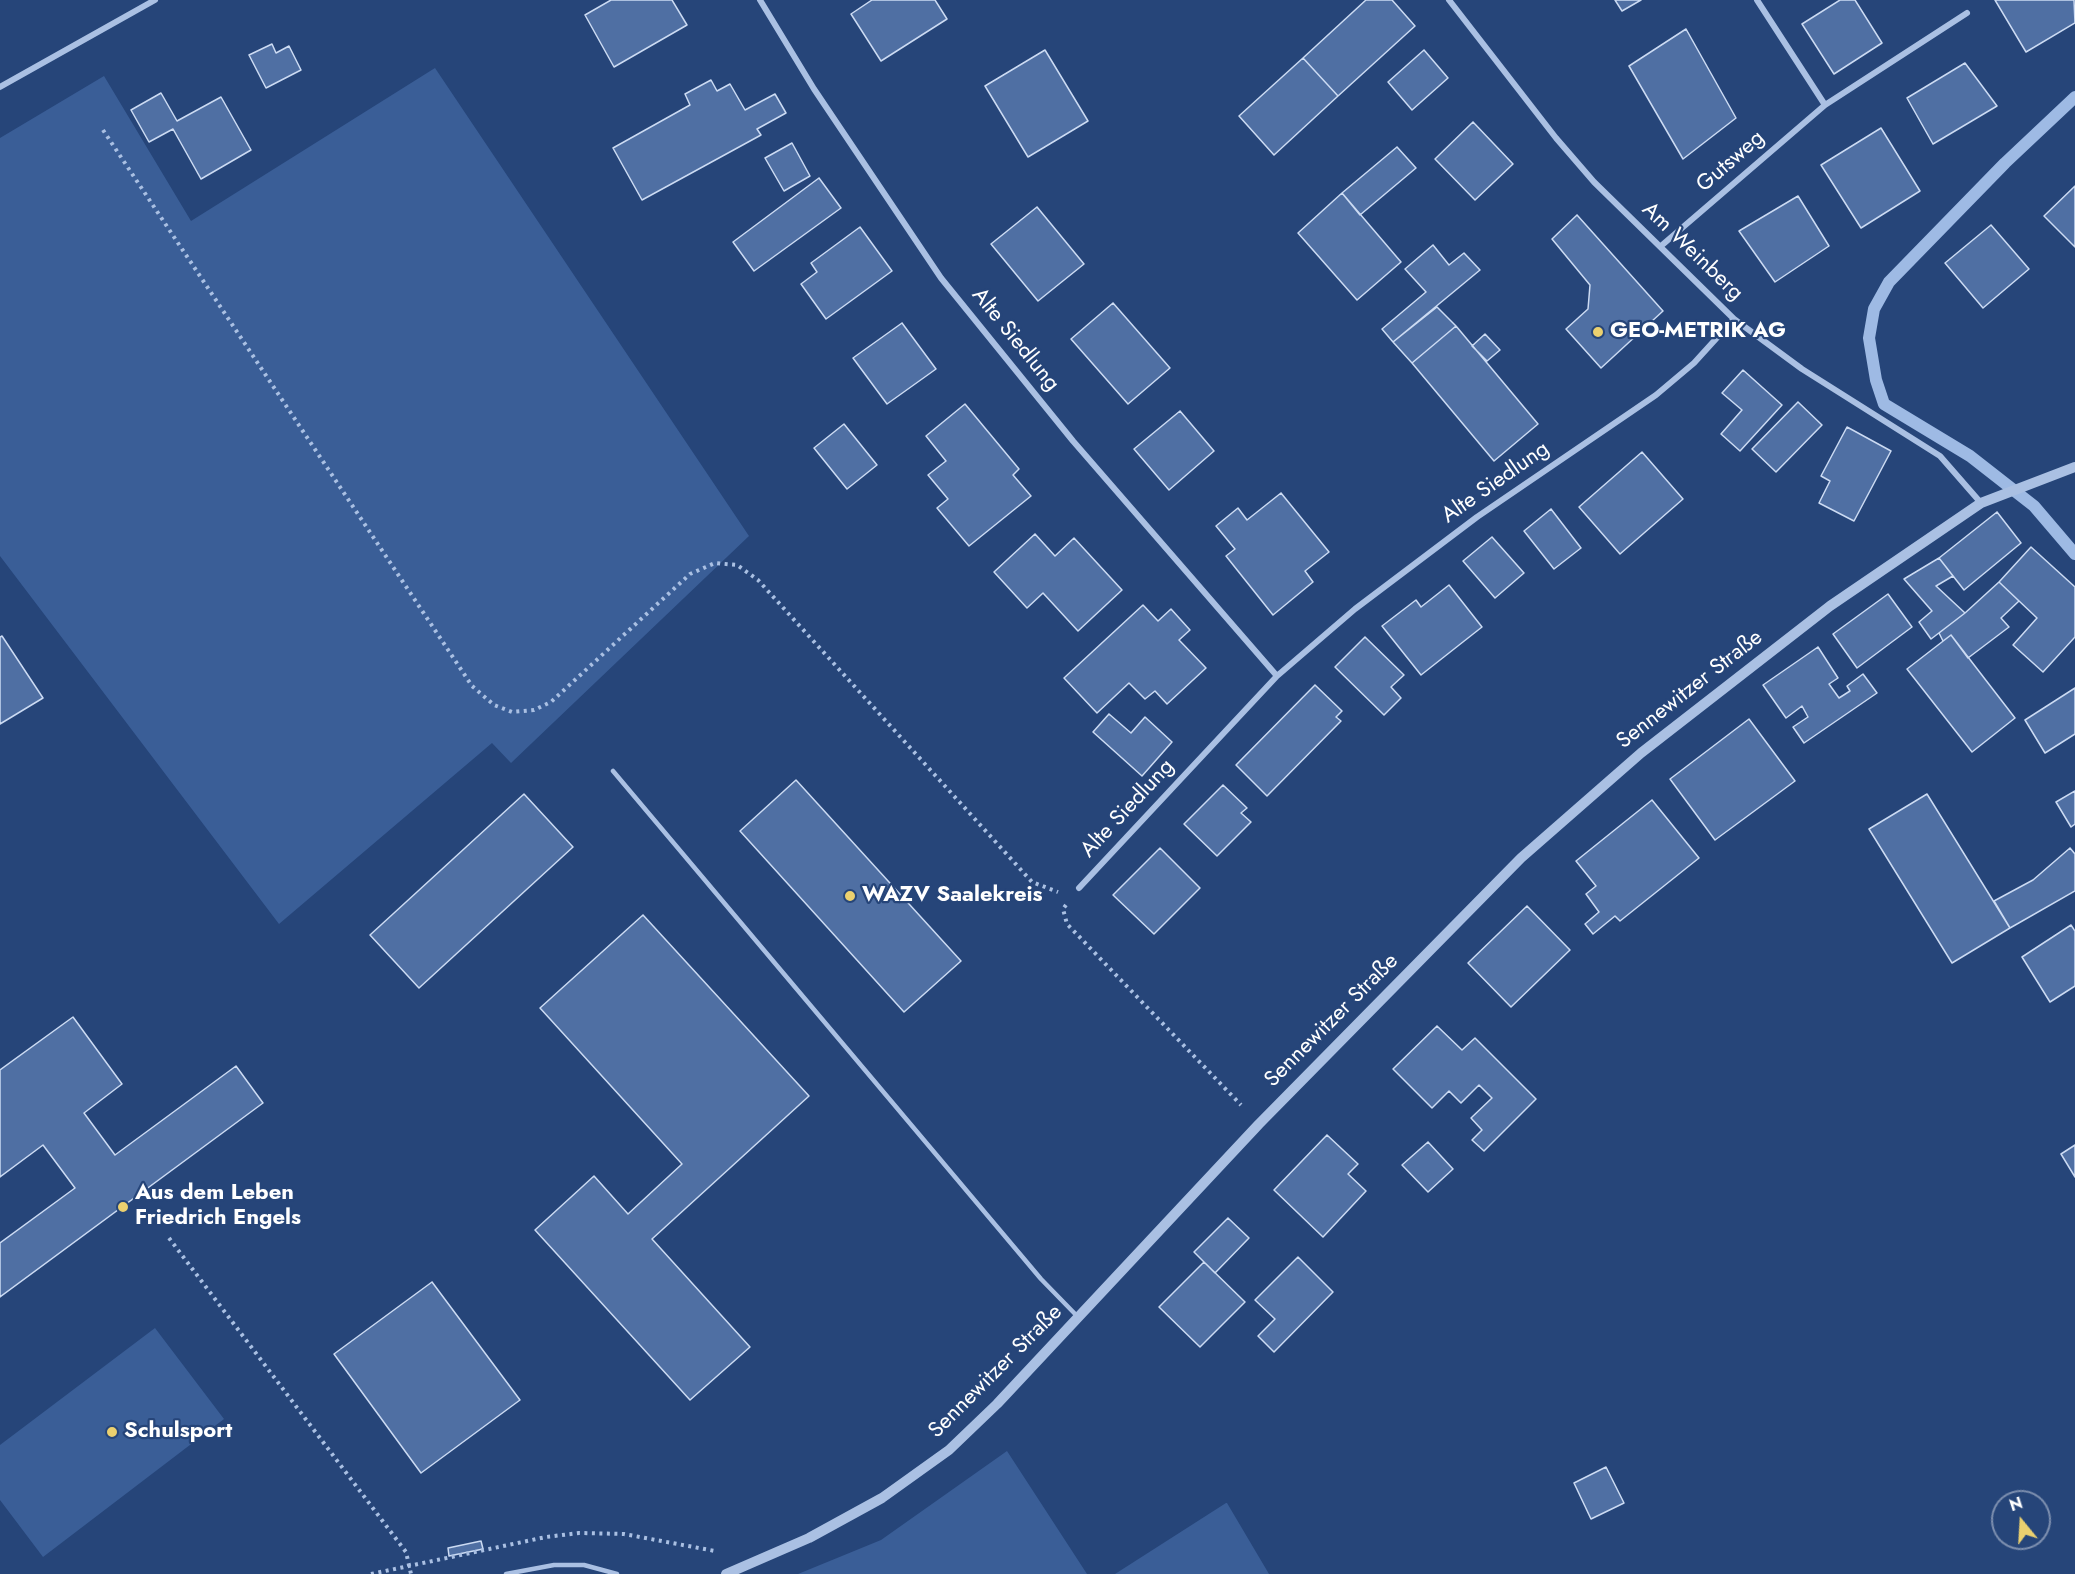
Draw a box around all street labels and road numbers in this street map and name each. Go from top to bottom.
street label: Gutsweg [1692,125,1770,199]
street label: Am Weinberg [1636,197,1748,307]
street label: Alte Siedlung [965,283,1065,397]
street label: Alte Siedlung [1437,436,1555,530]
street label: Sennewitzer Straße [1612,625,1768,755]
street label: Alte Siedlung [1076,754,1180,864]
street label: Sennewitzer Straße [1260,949,1404,1093]
street label: Sennewitzer Straße [924,1300,1068,1444]

